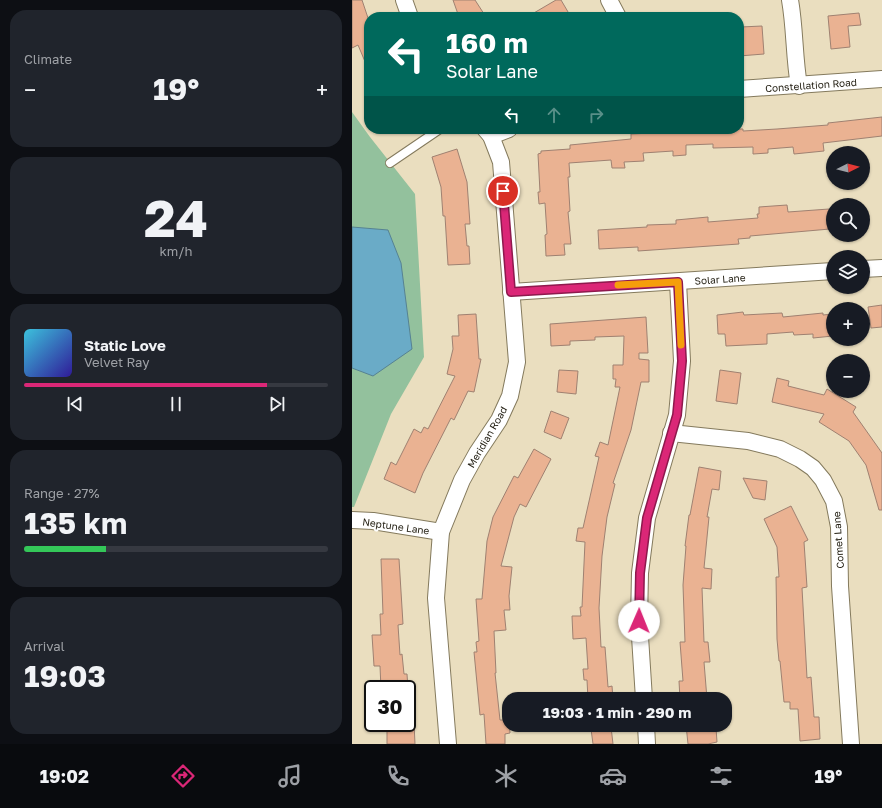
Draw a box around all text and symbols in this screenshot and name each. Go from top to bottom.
text: 160 m [446,26,528,59]
icon: left [380,28,432,80]
text: Climate [24,51,72,67]
text: Solar Lane [446,60,538,82]
text: 19° [153,71,199,107]
text: − [24,76,36,103]
text: + [316,76,328,103]
street label: Constellation Road [765,76,857,94]
icon: left [501,104,523,126]
icon: ahead [543,104,565,126]
icon: right [585,104,607,126]
north arrow [826,146,870,190]
map controls [826,146,870,398]
pin [486,174,520,208]
icon: arrive [492,180,514,202]
text: 24 [144,186,208,248]
button: search [826,198,870,242]
text: km/h [159,243,193,259]
button: layers [826,250,870,294]
street label: Solar Lane [694,271,746,287]
button: + [826,302,870,346]
text: Static Love [84,336,166,354]
text: Velvet Ray [84,354,149,370]
button: − [826,354,870,398]
icon: previous [64,393,86,415]
icon: pause [165,393,187,415]
icon: next [266,393,288,415]
street label: Meridian Road [465,404,509,470]
text: Range · 27% [24,485,99,501]
text: 135 km [24,505,127,541]
street label: Comet Lane [830,511,846,569]
street label: Neptune Lane [362,515,430,537]
position arrow [618,600,660,642]
text: Arrival [24,638,65,654]
text: 19:03 [24,658,106,694]
speed limit sign: 30 [364,680,416,732]
text: 19:03 · 1 min · 290 m [543,703,691,721]
icon: directions [169,762,197,790]
icon: music [276,762,304,790]
icon: phone [384,762,412,790]
icon: climate [492,762,520,790]
icon: car [599,762,627,790]
icon: filters [707,762,735,790]
text: 19:02 [40,765,89,787]
text: 19° [814,765,842,787]

